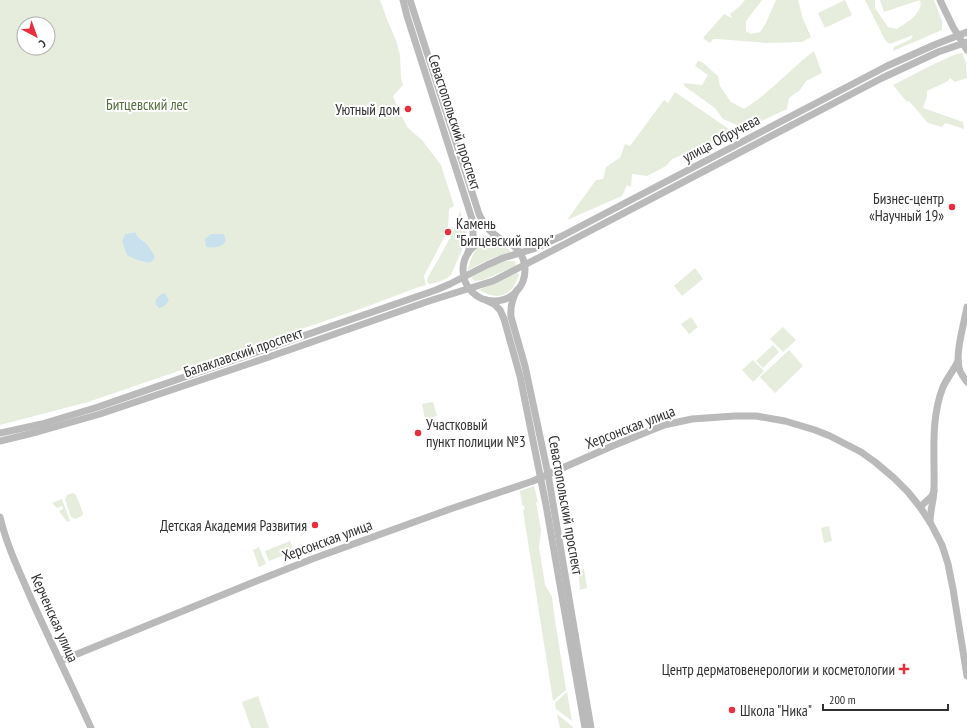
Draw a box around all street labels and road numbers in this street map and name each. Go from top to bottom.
street label: Севастопольский проспект [424,52,486,192]
street label: улица Обручева [679,110,763,166]
street label: Балаклавский проспект [181,323,305,381]
street label: Херсонская улица [582,401,678,453]
street label: Севастопольский проспект [544,434,588,576]
street label: Херсонская улица [279,515,375,565]
street label: Керченская улица [27,571,83,665]

